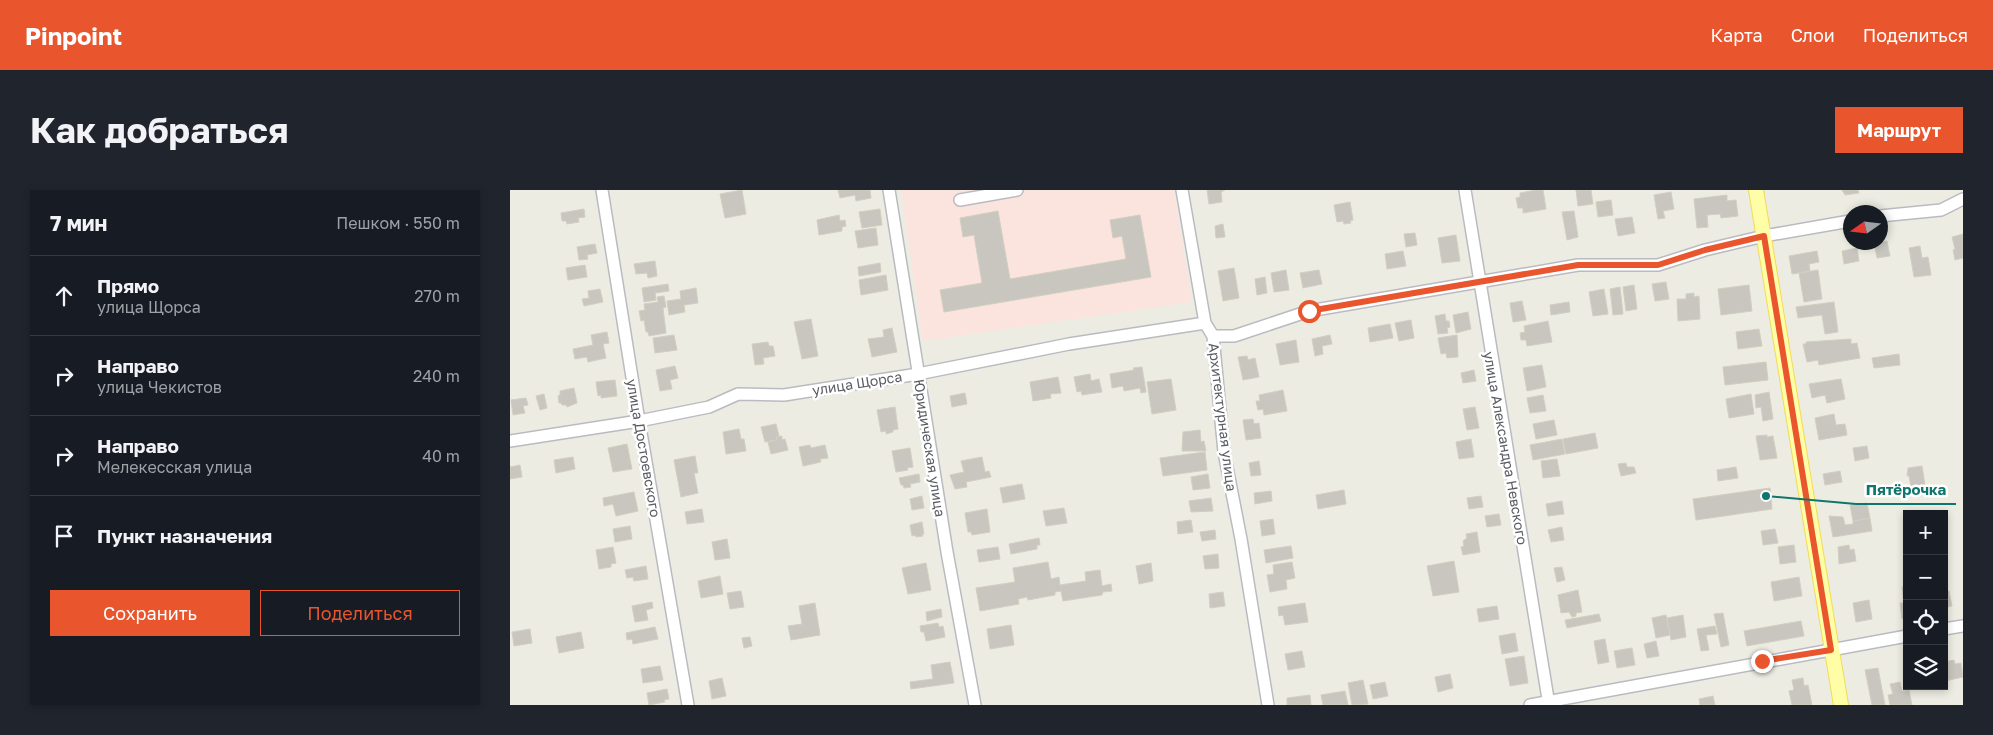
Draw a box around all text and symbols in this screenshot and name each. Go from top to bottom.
text: Pinpoint [25,21,122,50]
text: Карта [1711,24,1763,46]
text: Слои [1791,24,1835,46]
text: Поделиться [1863,24,1968,46]
button: Маршрут [1835,107,1963,153]
text: Как добраться [30,109,288,151]
north arrow [1843,205,1888,250]
text: 7 мин [50,210,107,236]
text: Пешком · 550 m [336,213,460,233]
text: Прямо [97,274,159,297]
icon: ahead [50,282,78,310]
text: 270 m [414,286,460,306]
text: улица Щорса [97,297,201,317]
route start [1298,300,1321,323]
street label: Архитектурная улица [1205,342,1241,492]
street label: улица Александра Невского [1481,350,1531,546]
text: Направо [97,354,179,377]
icon: right [50,362,78,390]
text: 240 m [413,366,460,386]
street label: улица Щорса [811,367,903,399]
text: улица Чекистов [97,377,222,397]
street label: улица Достоевского [623,377,665,519]
street label: Юридическая улица [911,378,949,518]
text: Направо [97,434,179,457]
icon: right [50,442,78,470]
text: 40 m [422,446,460,466]
text: Мелекесская улица [97,457,252,477]
callout: Пятёрочка [1856,474,1956,504]
text: Пятёрочка [1866,480,1947,498]
map controls [1903,510,1948,690]
button: + [1903,510,1948,555]
icon: arrive [50,522,78,550]
text: Пункт назначения [97,524,272,547]
button: − [1903,555,1948,600]
button: Сохранить [50,590,250,636]
button: Поделиться [260,590,460,636]
button: locate [1903,600,1948,645]
button: layers [1903,645,1948,690]
route end [1751,650,1774,673]

